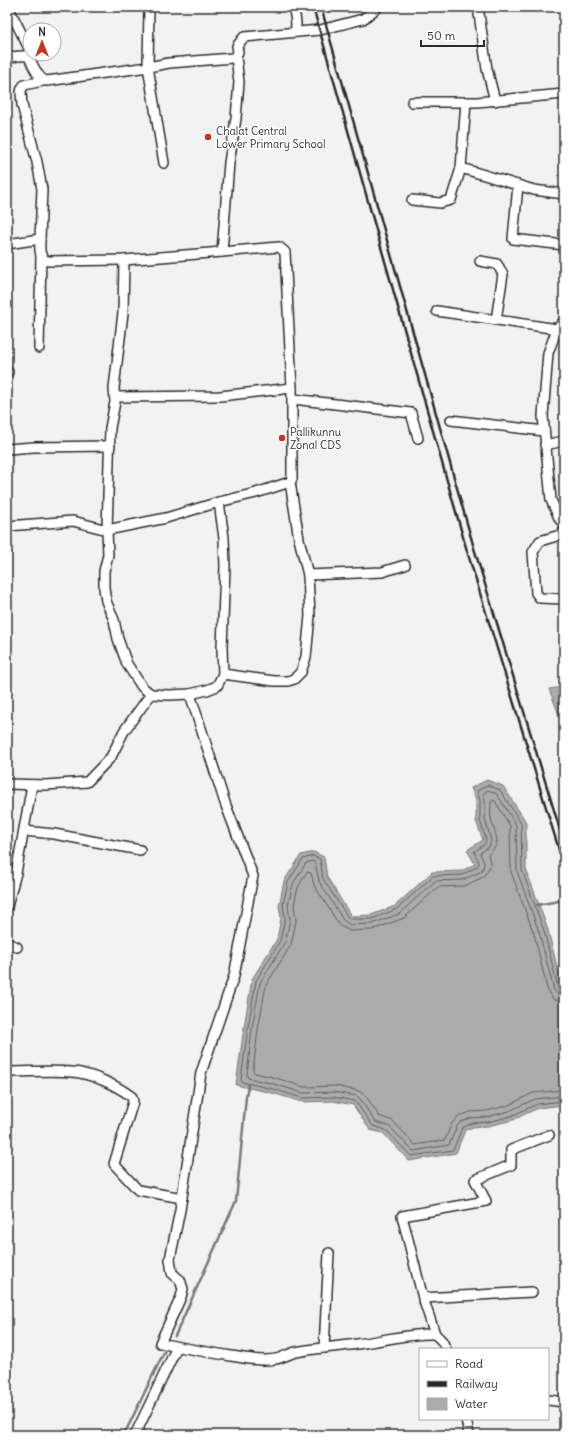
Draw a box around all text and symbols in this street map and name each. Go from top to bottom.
north arrow [22,22,62,62]
scale bar [421,22,484,48]
text: N [38,25,46,39]
text: 50 m [427,28,456,43]
place label: Chalat Central Lower Primary School [216,124,325,151]
marker: Chalat Central Lower Primary School [203,132,213,142]
place label: Pallikunnu Zonal CDS [290,425,342,452]
marker: Pallikunnu Zonal CDS [277,433,287,443]
legend [419,1348,549,1420]
text: Road [455,1356,483,1371]
text: Railway [455,1376,498,1391]
text: Water [455,1396,488,1411]

